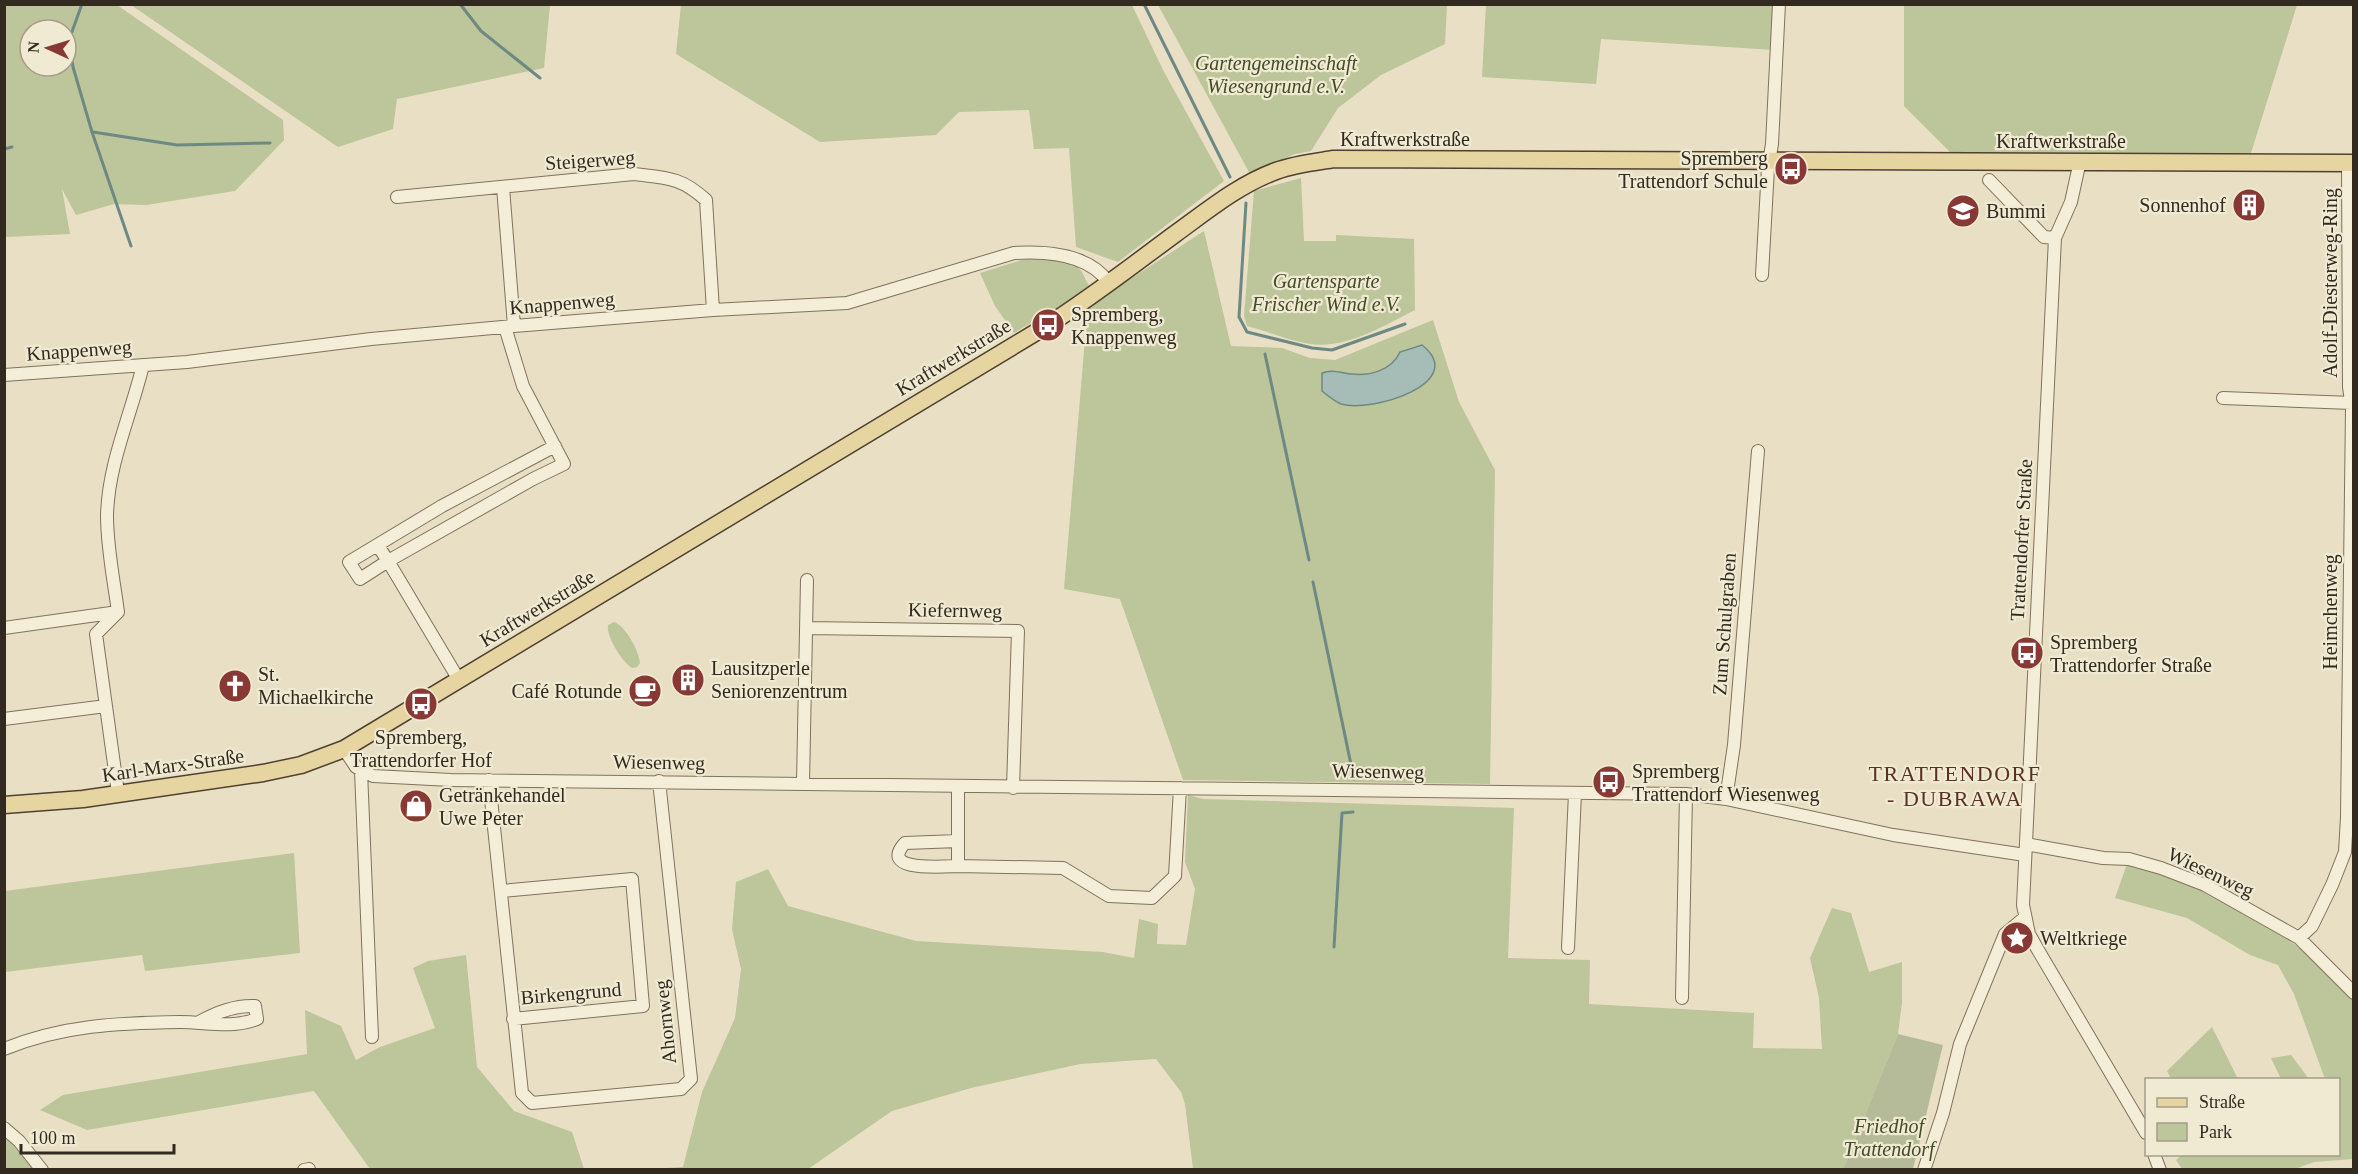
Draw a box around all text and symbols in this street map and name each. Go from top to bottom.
north arrow [18,18,78,78]
text: N [25,40,42,53]
park label: Gartengemeinschaft Wiesengrund e.V. [1195,52,1358,98]
street label: Kraftwerkstraße [1340,128,1470,150]
street label: Kraftwerkstraße [1996,130,2126,152]
street label: Steigerweg [544,146,636,175]
place label: Spremberg Trattendorf Schule [1618,147,1768,192]
bus stop icon: Spremberg Trattendorf Schule [1773,151,1809,187]
building icon: Sonnenhof [2231,187,2267,223]
street label: Adolf-Diesterweg-Ring [2319,188,2342,378]
school or university icon: Bummi [1945,193,1981,229]
place label: Sonnenhof [2139,194,2226,216]
place label: Bummi [1986,200,2046,222]
park label: Gartensparte Frischer Wind e.V. [1251,270,1401,315]
street label: Knappenweg [508,287,616,320]
place label: Spremberg, Knappenweg [1071,303,1177,349]
bus stop icon: Spremberg, Knappenweg [1030,307,1066,343]
street label: Kraftwerkstraße [892,314,1014,400]
street label: Knappenweg [26,335,132,366]
street label: Trattendorfer Straße [2006,458,2036,621]
street label: Zum Schulgraben [1708,552,1741,696]
street label: Heimchenweg [2319,554,2342,670]
street label: Kraftwerkstraße [476,565,598,651]
street label: Kiefernweg [908,598,1002,623]
place label: Spremberg Trattendorfer Straße [2050,631,2212,676]
bus stop icon: Spremberg Trattendorfer Straße [2009,635,2045,671]
place label: Lausitzperle Seniorenzentrum [711,657,848,702]
building icon: Lausitzperle Seniorenzentrum [670,662,706,698]
place label: St. Michaelkirche [258,663,374,708]
church icon: St. Michaelkirche [217,668,253,704]
cafe icon: Café Rotunde [627,673,663,709]
place label: Café Rotunde [511,680,622,702]
bus stop icon: Spremberg, Trattendorfer Hof [403,686,439,722]
place label: Spremberg, Trattendorfer Hof [350,726,492,771]
street label: Karl-Marx-Straße [101,744,246,786]
street label: Wiesenweg [613,750,705,775]
street label: Wiesenweg [1332,759,1424,784]
place label: Spremberg Trattendorf Wiesenweg [1632,760,1820,806]
district label: TRATTENDORF - DUBRAWA [1869,761,2041,811]
bus stop icon: Spremberg Trattendorf Wiesenweg [1591,764,1627,800]
place label: Getränkehandel Uwe Peter [439,784,566,829]
shop icon: Getränkehandel Uwe Peter [398,788,434,824]
street label: Wiesenweg [2164,842,2258,902]
place icon: Weltkriege [1999,920,2035,956]
place label: Weltkriege [2040,927,2127,950]
street label: Birkengrund [520,978,622,1009]
street label: Ahornweg [650,979,681,1065]
legend [2145,1078,2340,1156]
text: Straße [2199,1092,2245,1112]
park label: Friedhof Trattendorf [1843,1115,1937,1161]
scale bar [21,1117,174,1155]
text: Park [2199,1122,2232,1142]
text: 100 m [30,1128,76,1148]

